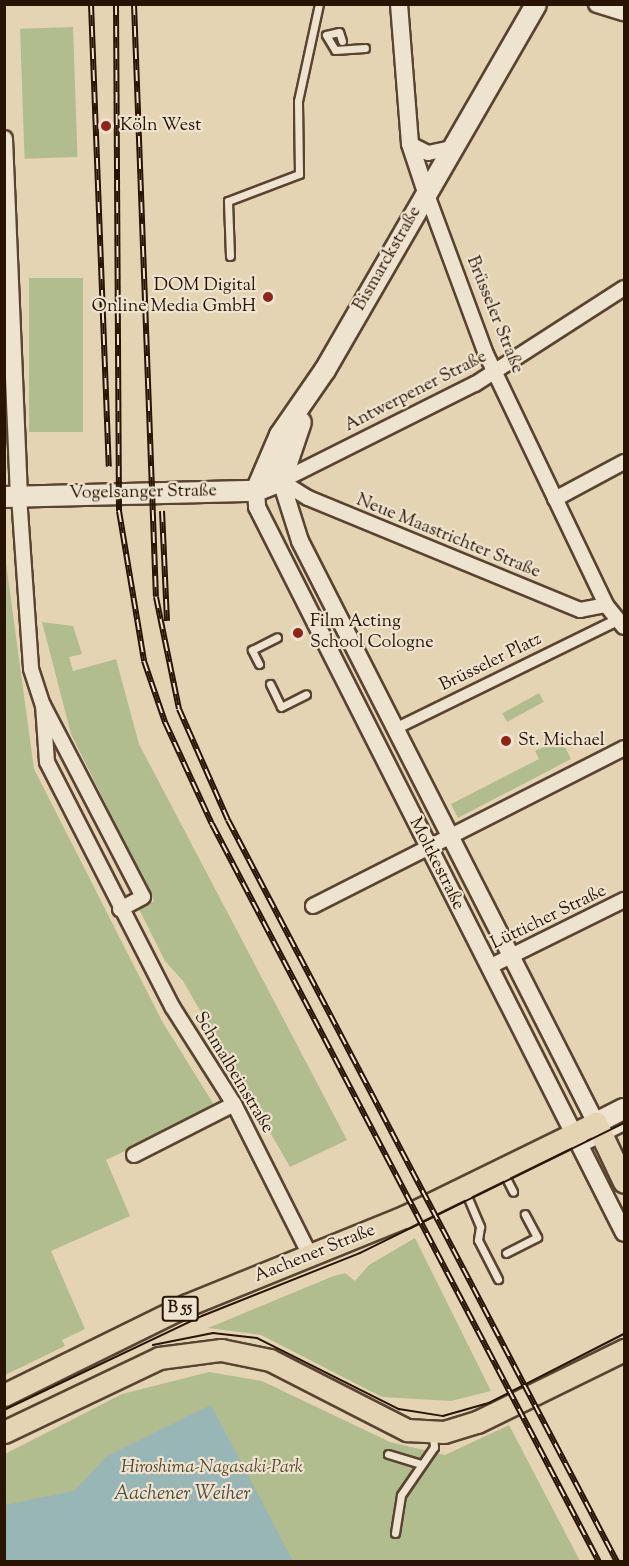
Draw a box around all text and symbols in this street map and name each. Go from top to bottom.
place label: Köln West [120,115,201,137]
marker: Köln West [97,117,115,135]
street label: Bismarckstraße [349,203,427,315]
street label: Brüsseler Straße [461,253,527,377]
place label: DOM Digital Online Media GmbH [92,276,256,318]
marker: DOM Digital Online Media GmbH [261,290,275,304]
street label: Antwerpener Straße [341,347,491,437]
street label: Vogelsanger Straße [69,481,217,505]
street label: Neue Maastrichter Straße [353,490,543,584]
place label: Film Acting School Cologne [310,612,434,654]
marker: Film Acting School Cologne [291,626,305,640]
street label: Brüsseler Platz [436,629,546,697]
place label: St. Michael [518,730,605,752]
marker: St. Michael [499,734,513,748]
street label: Moltkestraße [403,814,469,914]
street label: Lütticher Straße [488,881,610,955]
street label: Schmalbeinstraße [188,1008,278,1138]
street label: Aachener Straße [251,1220,379,1288]
road number: B 55 [160,1296,200,1322]
park label: Hiroshima-Nagasaki-Park [121,1457,303,1479]
water label: Aachener Weiher [114,1482,250,1506]

